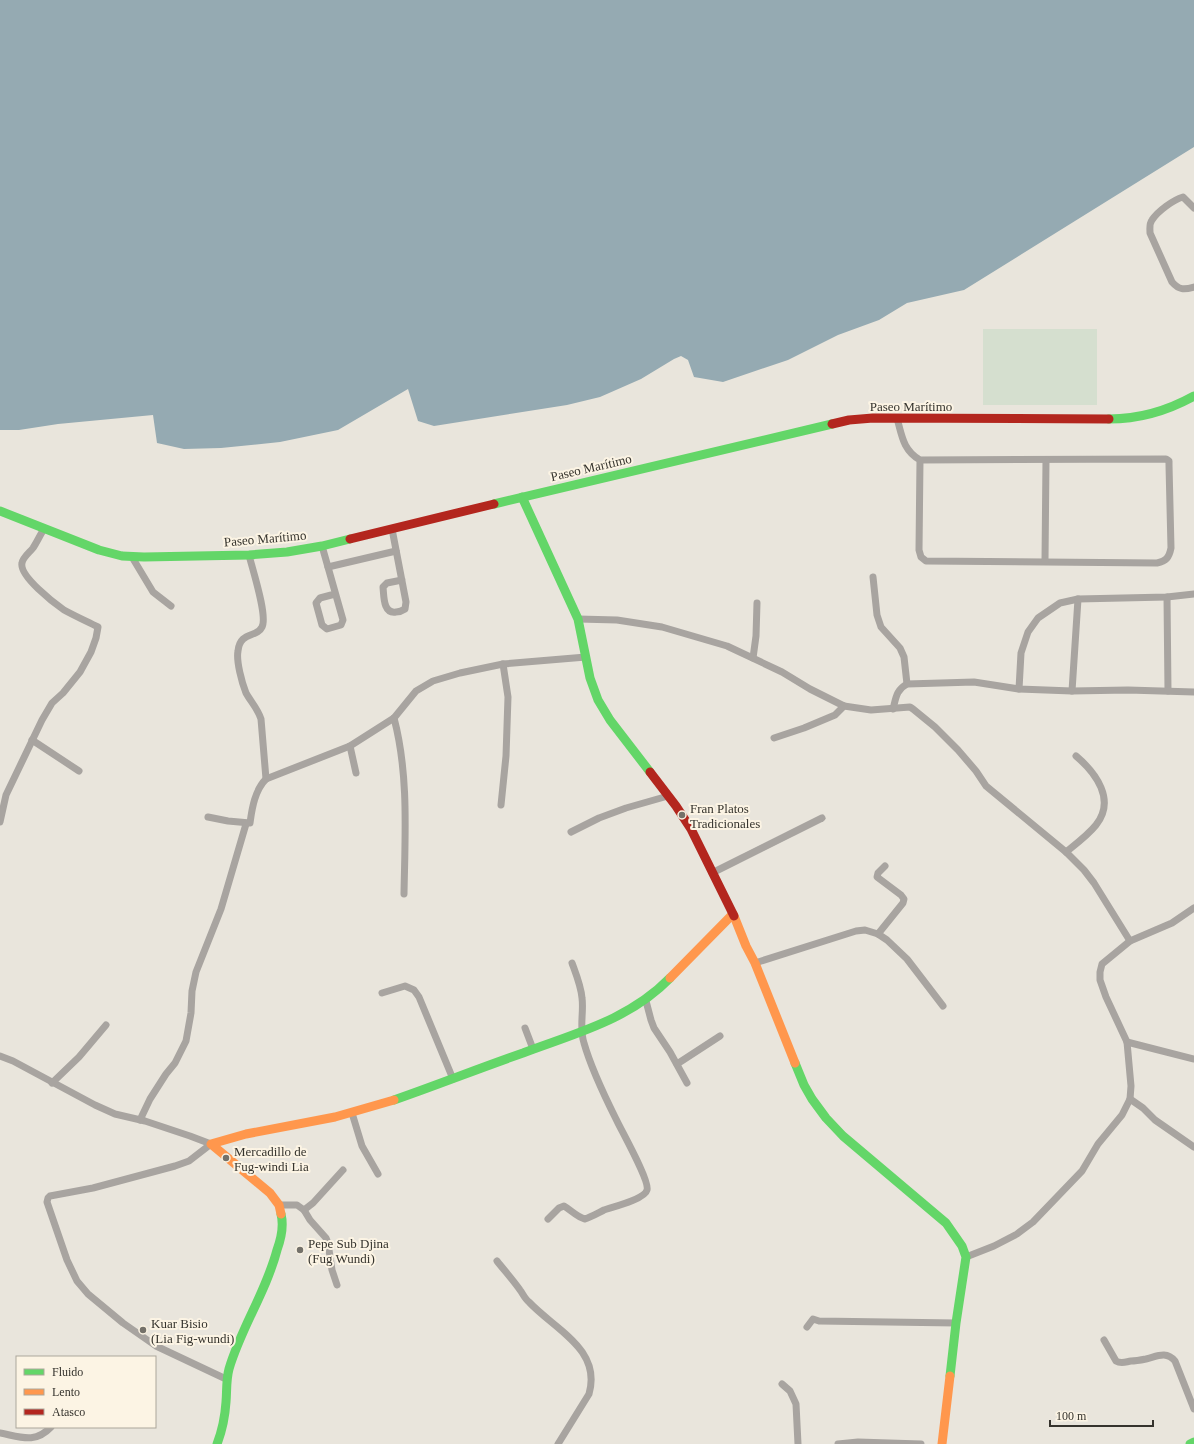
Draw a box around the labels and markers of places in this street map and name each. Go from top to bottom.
place label: Fran Platos Tradicionales [690,801,760,831]
marker: Fran Platos Tradicionales [677,810,687,820]
place label: Mercadillo de Fug-windi Lia [234,1144,309,1174]
marker: Mercadillo de Fug-windi Lia [221,1153,231,1163]
place label: Pepe Sub Djina (Fug Wundi) [308,1236,389,1266]
marker: Pepe Sub Djina (Fug Wundi) [295,1245,305,1255]
place label: Kuar Bisio (Lia Fig-wundi) [151,1316,234,1346]
marker: Kuar Bisio (Lia Fig-wundi) [138,1325,148,1335]

